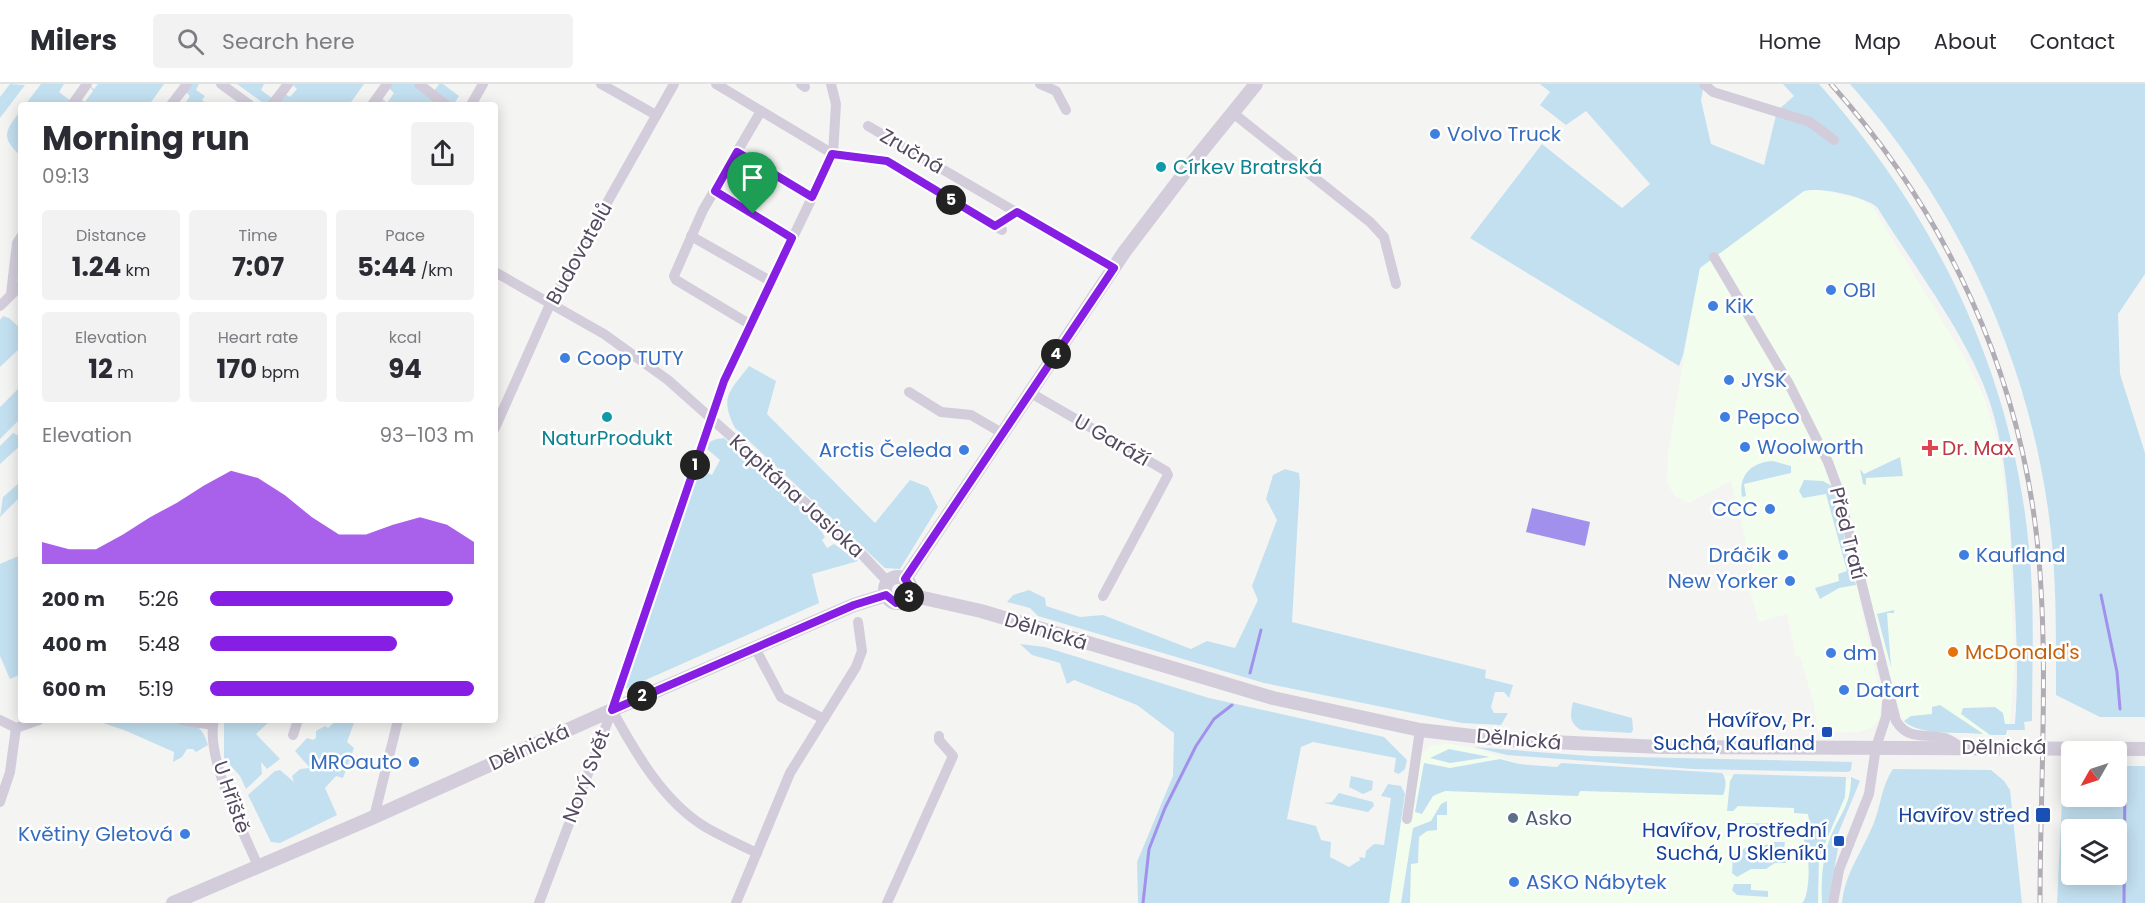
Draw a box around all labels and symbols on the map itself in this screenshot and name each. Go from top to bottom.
place label: Volvo Truck [1447,120,1562,148]
street label: Zručná [875,121,949,181]
marker: Volvo Truck [1428,127,1442,141]
pin [727,152,778,214]
place label: Církev Bratrská [1173,153,1322,181]
marker: Církev Bratrská [1154,160,1168,174]
pin: 5 [936,185,966,215]
street label: Budovatelů [539,197,619,309]
place label: OBI [1843,276,1876,304]
marker: OBI [1824,283,1838,297]
place label: KiK [1725,292,1754,320]
marker: KiK [1706,299,1720,313]
pin: 4 [1041,339,1071,369]
place label: Coop TUTY [577,344,684,372]
marker: Coop TUTY [558,351,572,365]
place label: JYSK [1741,366,1787,394]
marker: JYSK [1722,373,1736,387]
place label: Pepco [1737,403,1799,431]
street label: U Garáží [1069,407,1155,473]
marker: NaturProdukt [600,410,614,424]
marker: Pepco [1718,410,1732,424]
place label: NaturProdukt [542,424,672,452]
street label: Kapitána Jasioka [724,428,870,564]
place label: Woolworth [1757,433,1864,461]
place label: Dr. Max [1942,434,2014,462]
place label: Arctis Čeleda [819,436,952,464]
marker: Woolworth [1738,440,1752,454]
marker: Dr. Max [1923,441,1937,455]
marker: Arctis Čeleda [957,443,971,457]
pin: 1 [680,450,710,480]
street label: Před Tratí [1823,484,1873,582]
place label: CCC [1712,495,1758,523]
marker: CCC [1763,502,1777,516]
place label: Dráčik [1709,541,1772,569]
place label: Kaufland [1976,541,2066,569]
marker: Dráčik [1776,548,1790,562]
marker: Kaufland [1957,548,1971,562]
place label: New Yorker [1668,567,1778,595]
marker: New Yorker [1783,574,1797,588]
pin: 3 [894,582,924,612]
street label: Dělnická [1001,605,1091,657]
place label: McDonald's [1965,638,2080,666]
place label: dm [1843,639,1877,667]
marker: McDonald's [1946,645,1960,659]
marker: dm [1824,646,1838,660]
place label: Datart [1856,676,1919,704]
pin: 2 [627,681,657,711]
marker: Datart [1837,683,1851,697]
place label: Havířov, Pr. Suchá, Kaufland [1653,706,1815,757]
street label: Dělnická [484,717,574,777]
street label: Dělnická [1475,721,1563,757]
marker: Havířov, Pr. Suchá, Kaufland [1820,725,1834,739]
street label: Nový Svět [555,726,617,826]
street label: Dělnická [1961,733,2047,761]
north arrow [2061,741,2127,807]
place label: MROauto [311,748,402,776]
marker: MROauto [407,755,421,769]
street label: U Hřiště [207,757,257,837]
place label: Havířov střed [1899,801,2030,829]
place label: Asko [1525,804,1572,832]
marker: Havířov střed [2034,806,2052,824]
marker: Asko [1506,811,1520,825]
place label: Havířov, Prostřední Suchá, U Skleníků [1642,816,1827,867]
place label: Květiny Gletová [18,820,173,848]
marker: Květiny Gletová [178,827,192,841]
marker: Havířov, Prostřední Suchá, U Skleníků [1832,834,1846,848]
place label: ASKO Nábytek [1526,868,1667,896]
marker: ASKO Nábytek [1507,875,1521,889]

